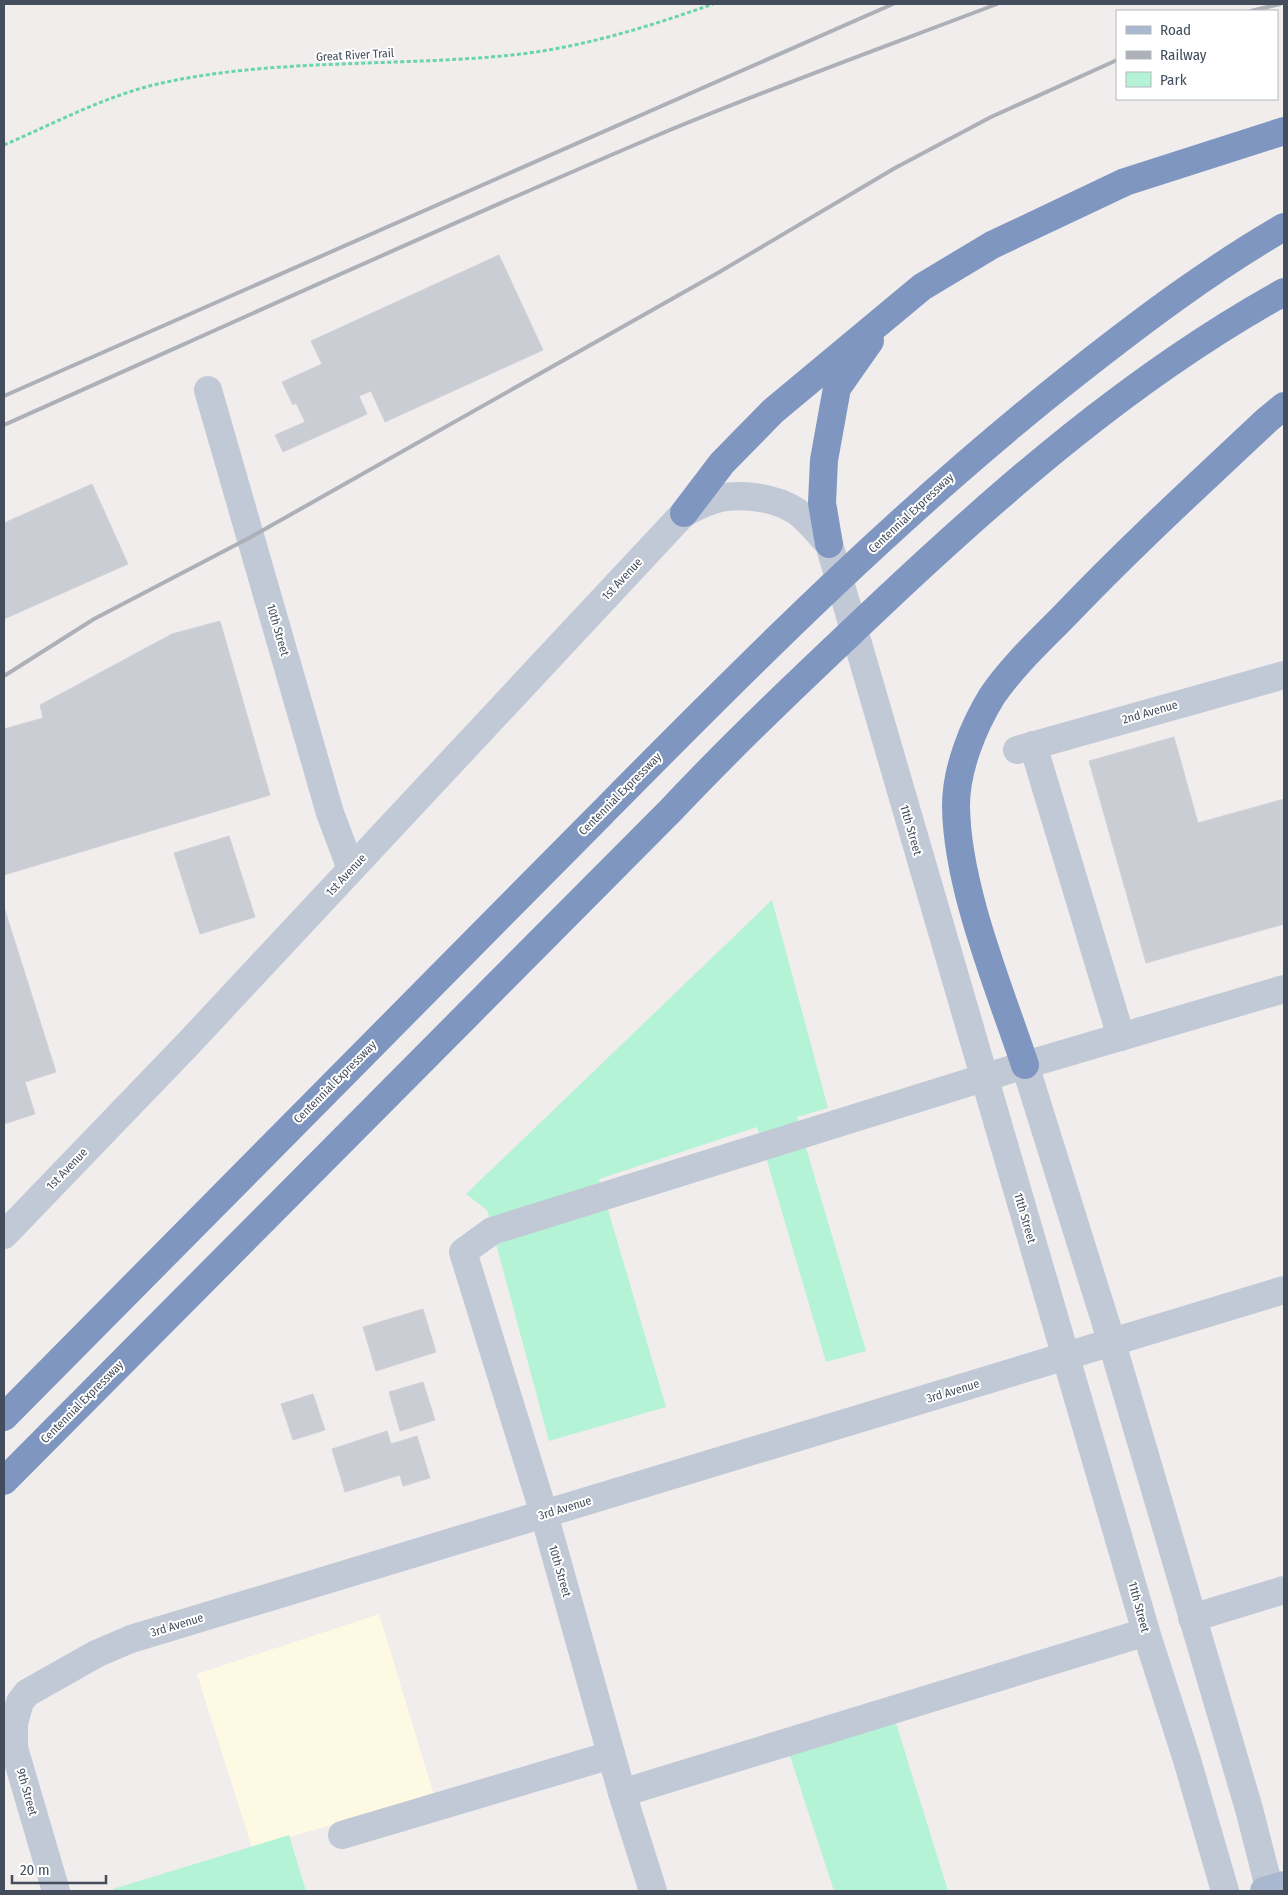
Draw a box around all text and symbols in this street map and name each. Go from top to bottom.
legend [1116,10,1278,100]
text: Road [1160,21,1191,39]
street label: Great River Trail [316,46,394,64]
text: Railway [1160,46,1207,64]
text: Park [1160,71,1187,89]
street label: Centennial Expressway [866,470,957,556]
street label: 1st Avenue [599,555,645,603]
street label: 10th Street [264,602,292,658]
street label: 2nd Avenue [1121,697,1179,727]
street label: Centennial Expressway [576,749,665,838]
street label: 11th Street [897,803,925,857]
street label: 1st Avenue [323,851,369,899]
street label: Centennial Expressway [291,1037,380,1126]
street label: 1st Avenue [44,1145,90,1193]
street label: 11th Street [1011,1191,1039,1245]
street label: Centennial Expressway [38,1357,127,1446]
street label: 3rd Avenue [925,1376,981,1406]
street label: 3rd Avenue [537,1493,593,1523]
street label: 10th Street [546,1543,574,1599]
street label: 11th Street [1126,1580,1152,1634]
street label: 3rd Avenue [149,1610,205,1640]
street label: 9th Street [14,1767,40,1817]
scale bar [12,1852,106,1884]
text: 20 m [20,1861,50,1879]

